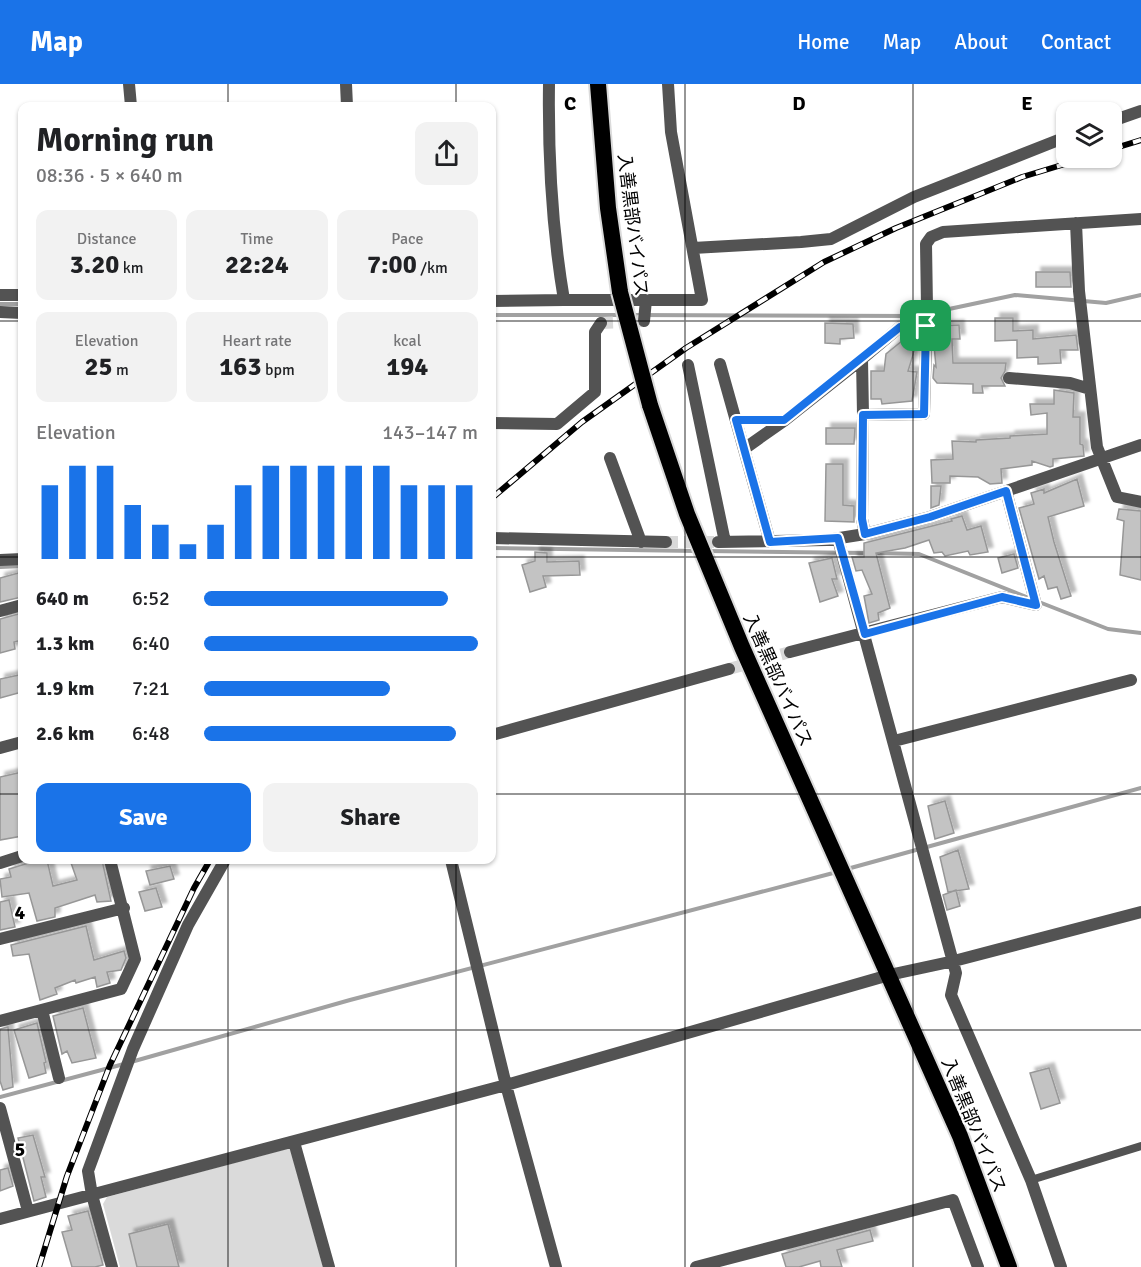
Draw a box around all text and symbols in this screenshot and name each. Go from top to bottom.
text: Map [30,25,83,59]
text: Home [797,29,850,55]
text: Map [883,29,921,55]
text: About [954,29,1008,55]
text: Contact [1041,29,1111,55]
text: C [564,91,576,116]
text: D [792,91,806,116]
text: E [1021,91,1033,116]
map controls [1056,102,1122,168]
button: layers [1056,102,1122,168]
text: Morning run [36,120,214,161]
button: share [415,122,478,185]
street label: 入善黒部バイパス [613,152,653,298]
text: 08:36 · 5 × 640 m [36,163,183,188]
text: Distance [77,229,136,249]
text: Time [241,229,273,249]
text: Pace [391,229,423,249]
text: 3.20 [70,249,119,281]
text: 22:24 [225,249,289,281]
text: 7:00 [367,249,417,281]
text: km [119,258,144,278]
text: /km [417,258,448,278]
pin [900,300,951,351]
icon: arrive [909,309,942,342]
text: Elevation [75,331,139,351]
text: Heart rate [222,331,292,351]
text: kcal [393,331,421,351]
text: 25 [84,351,113,383]
text: 163 [219,351,261,383]
text: 194 [386,351,428,383]
text: m [113,360,129,380]
text: bpm [261,360,295,380]
text: Elevation [36,420,116,445]
text: 143–147 m [382,420,478,445]
text: 640 m [36,586,89,611]
text: 6:52 [132,586,170,611]
street label: 入善黒部バイパス [739,610,817,750]
text: 1.3 km [36,631,94,656]
text: 6:40 [132,631,170,656]
text: 1.9 km [36,676,94,701]
text: 7:21 [132,676,170,701]
text: 2.6 km [36,721,94,746]
text: 6:48 [132,721,170,746]
button: Save [36,783,251,852]
button: Share [263,783,478,852]
text: 4 [15,900,26,925]
street label: 入善黒部バイパス [937,1054,1011,1196]
text: 5 [15,1137,25,1162]

